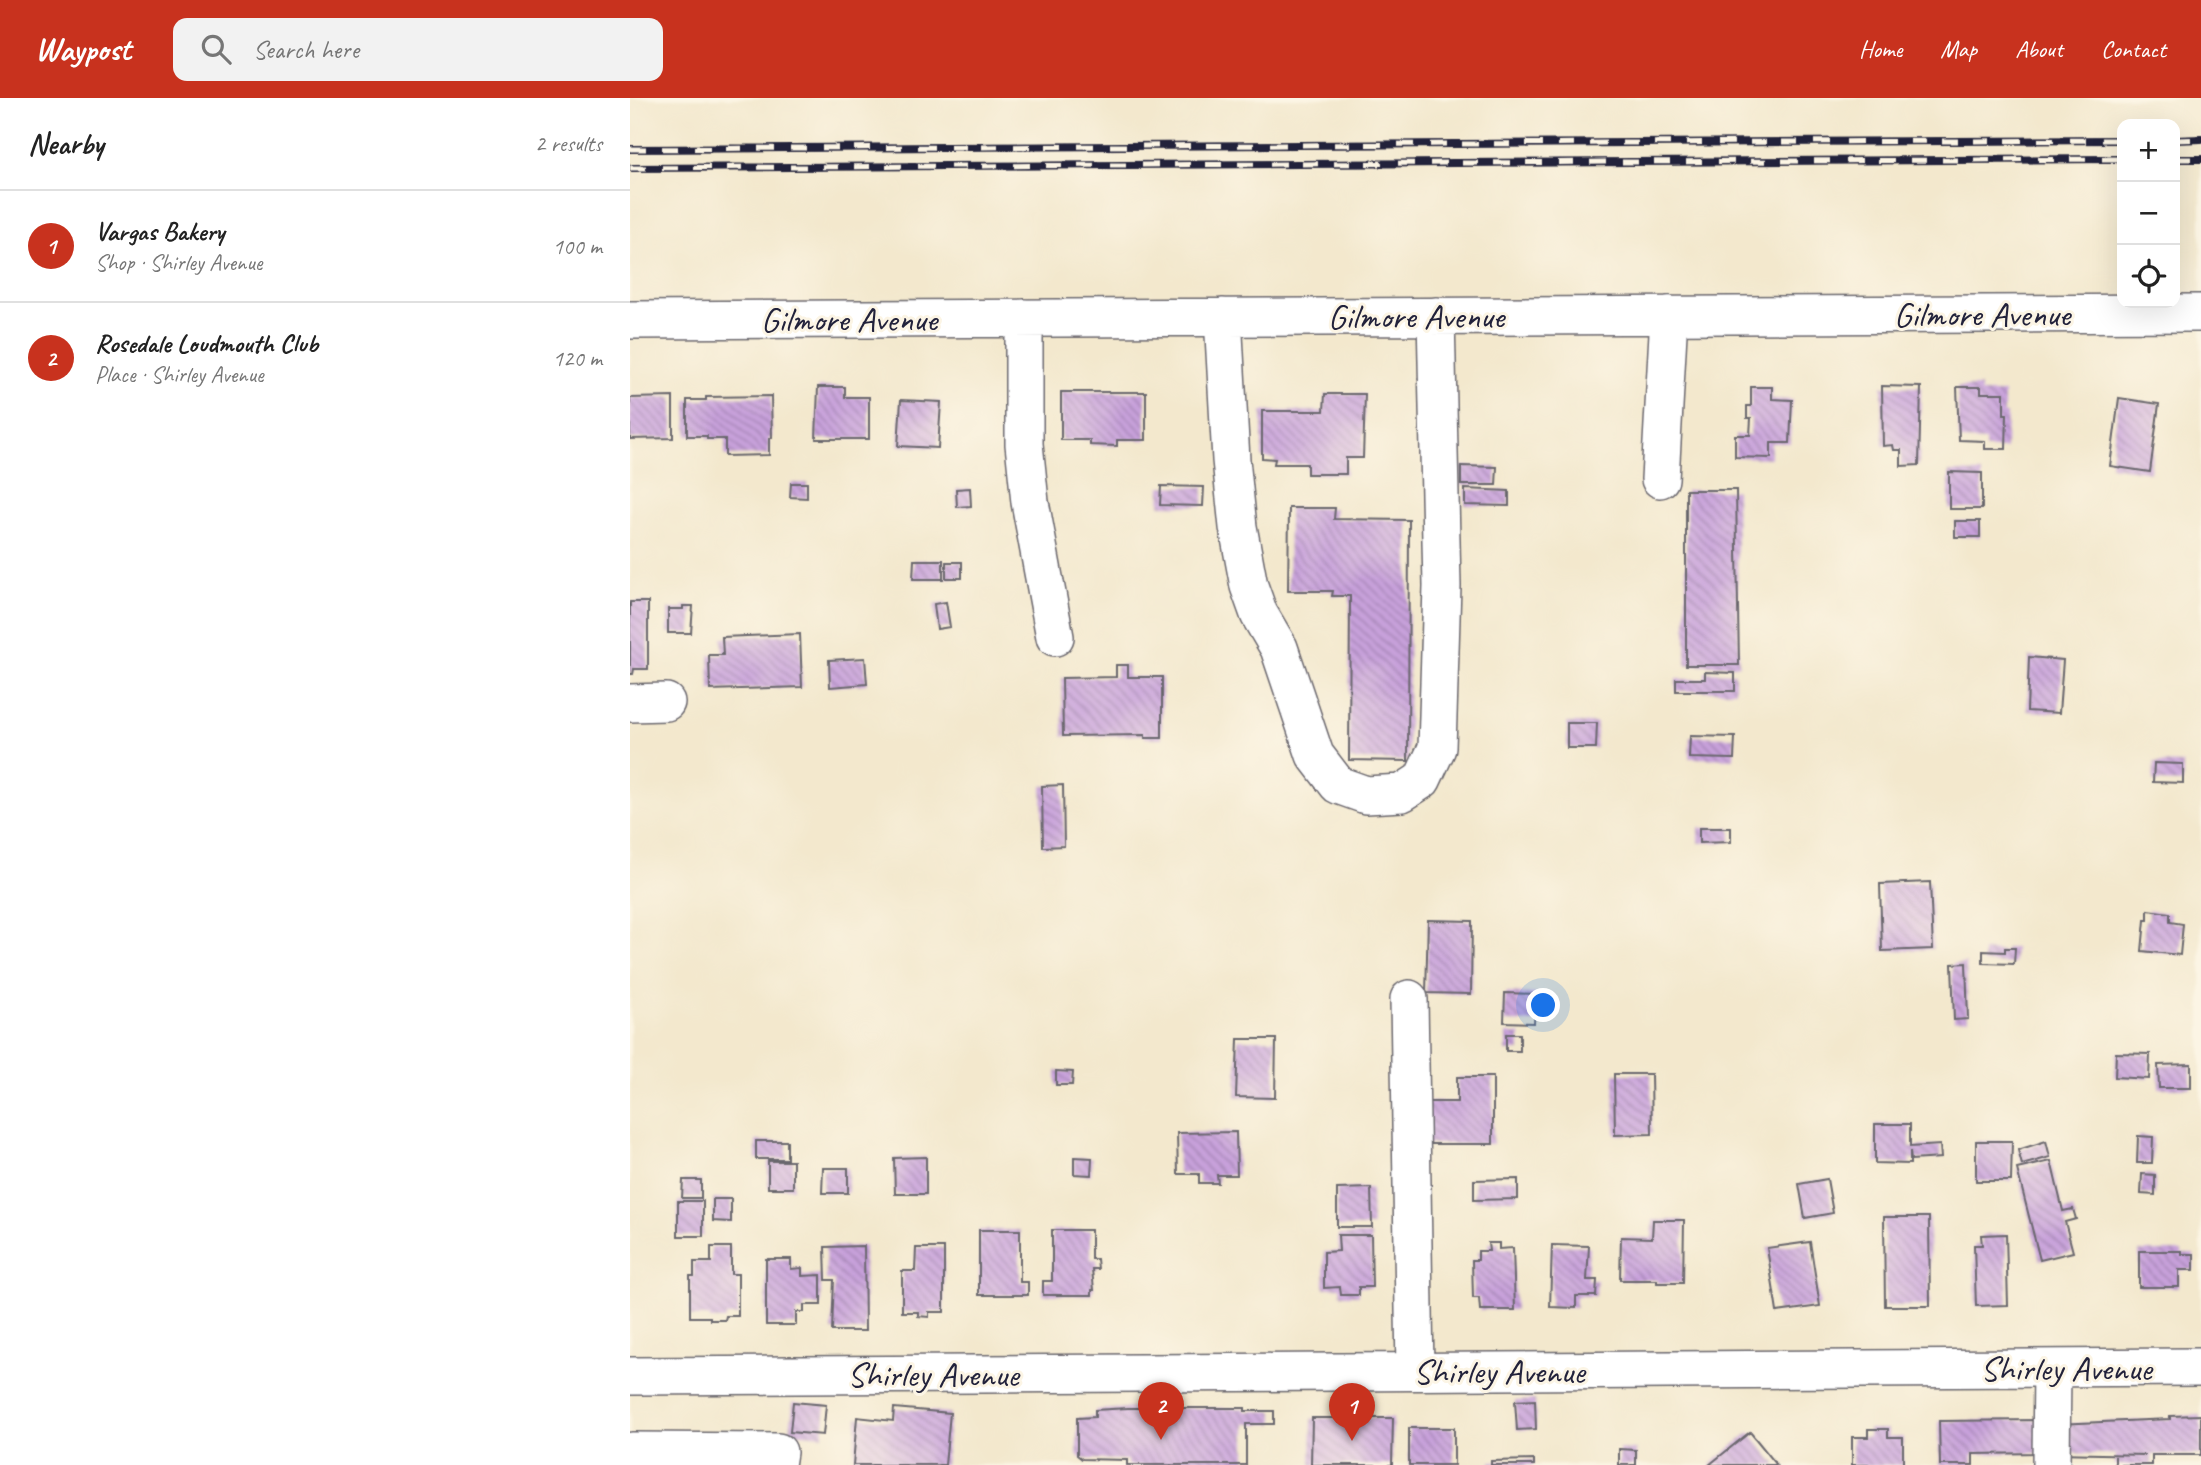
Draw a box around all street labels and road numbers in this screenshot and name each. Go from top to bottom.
street label: Gilmore Avenue [1894,292,2073,337]
street label: Gilmore Avenue [1328,294,1507,339]
street label: Gilmore Avenue [761,297,940,342]
street label: Shirley Avenue [1980,1346,2154,1391]
street label: Shirley Avenue [1413,1349,1587,1394]
street label: Shirley Avenue [847,1352,1021,1397]

